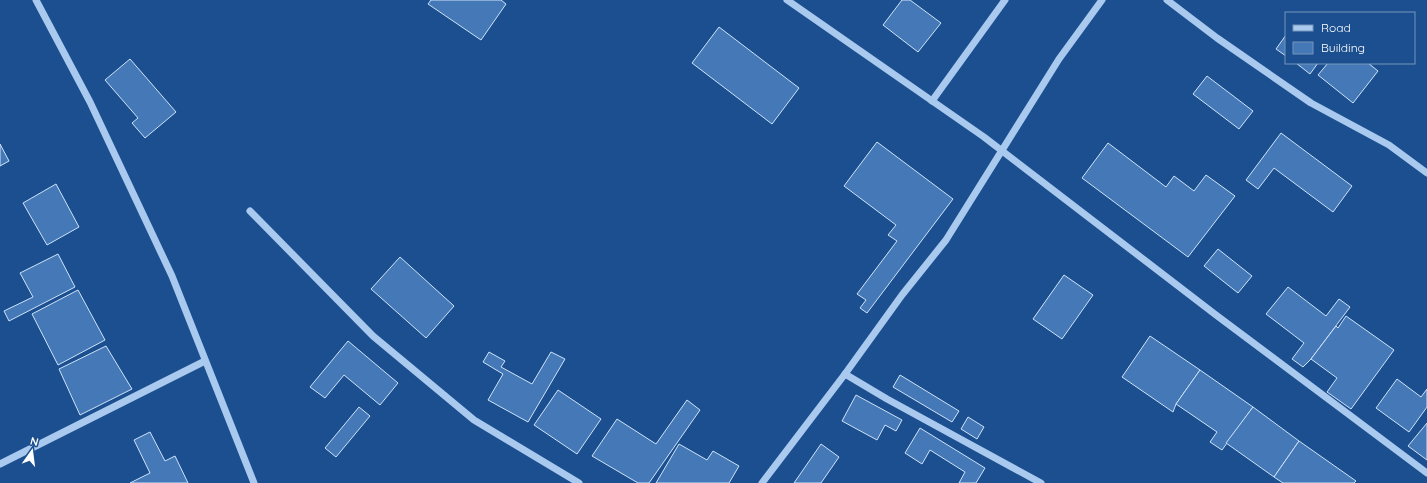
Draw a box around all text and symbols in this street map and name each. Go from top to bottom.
legend [1285,12,1415,64]
text: Road [1321,20,1351,35]
text: Building [1321,40,1365,55]
north arrow [12,431,52,471]
text: N [29,434,40,449]

